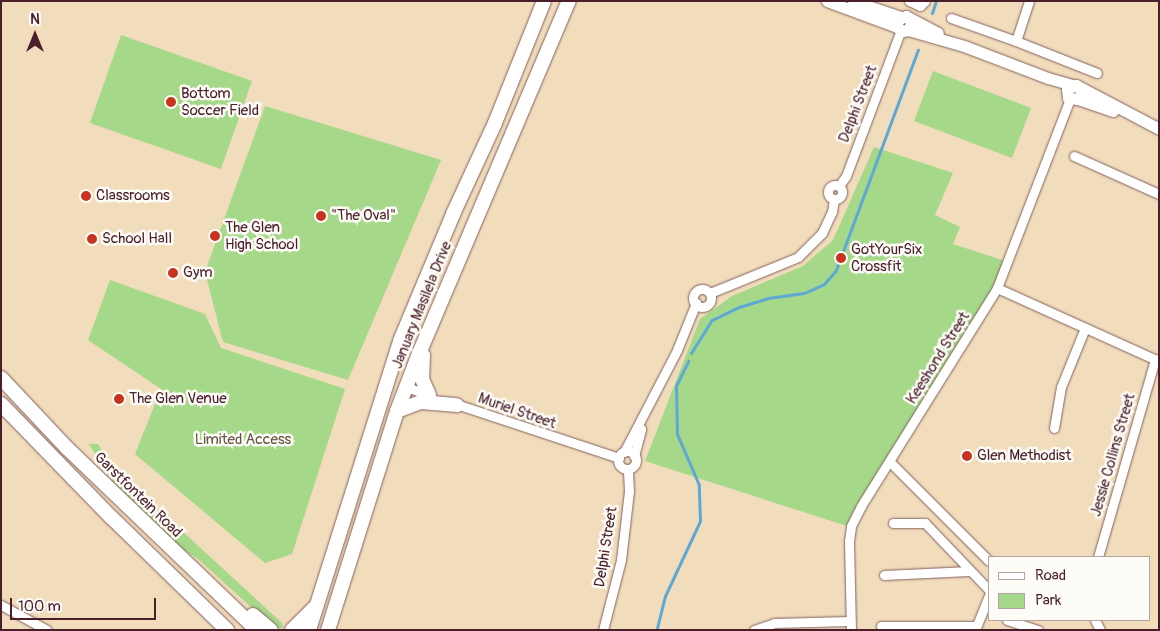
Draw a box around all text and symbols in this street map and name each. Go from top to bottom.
north arrow [10,10,60,60]
text: N [30,11,40,28]
street label: Delphi Street [835,63,881,145]
place label: Bottom Soccer Field [181,84,259,119]
marker: Bottom Soccer Field [165,96,177,108]
place label: Classrooms [96,187,170,205]
marker: Classrooms [80,190,92,202]
place label: "The Oval" [331,207,396,225]
marker: "The Oval" [315,210,327,222]
place label: The Glen High School [225,218,298,253]
place label: School Hall [102,230,172,248]
marker: The Glen High School [209,230,221,242]
marker: School Hall [86,233,98,245]
street label: January Masilela Drive [388,239,456,371]
place label: GotYourSix Crossfit [851,240,922,275]
marker: GotYourSix Crossfit [835,252,847,264]
place label: Gym [183,264,213,282]
marker: Gym [167,267,179,279]
street label: Keeshond Street [902,309,974,407]
street label: Muriel Street [476,389,558,433]
place label: The Glen Venue [129,390,227,408]
street label: Jessie Collins Street [1087,391,1139,519]
marker: The Glen Venue [113,393,125,405]
park label: Limited Access [195,431,291,449]
place label: Glen Methodist [977,447,1071,465]
street label: Garstfontein Road [90,449,186,541]
marker: Glen Methodist [961,450,973,462]
street label: Delphi Street [591,505,621,589]
legend [988,556,1150,621]
text: Road [1035,566,1066,585]
scale bar [12,588,159,620]
text: Park [1035,591,1061,610]
text: 100 m [18,597,61,616]

